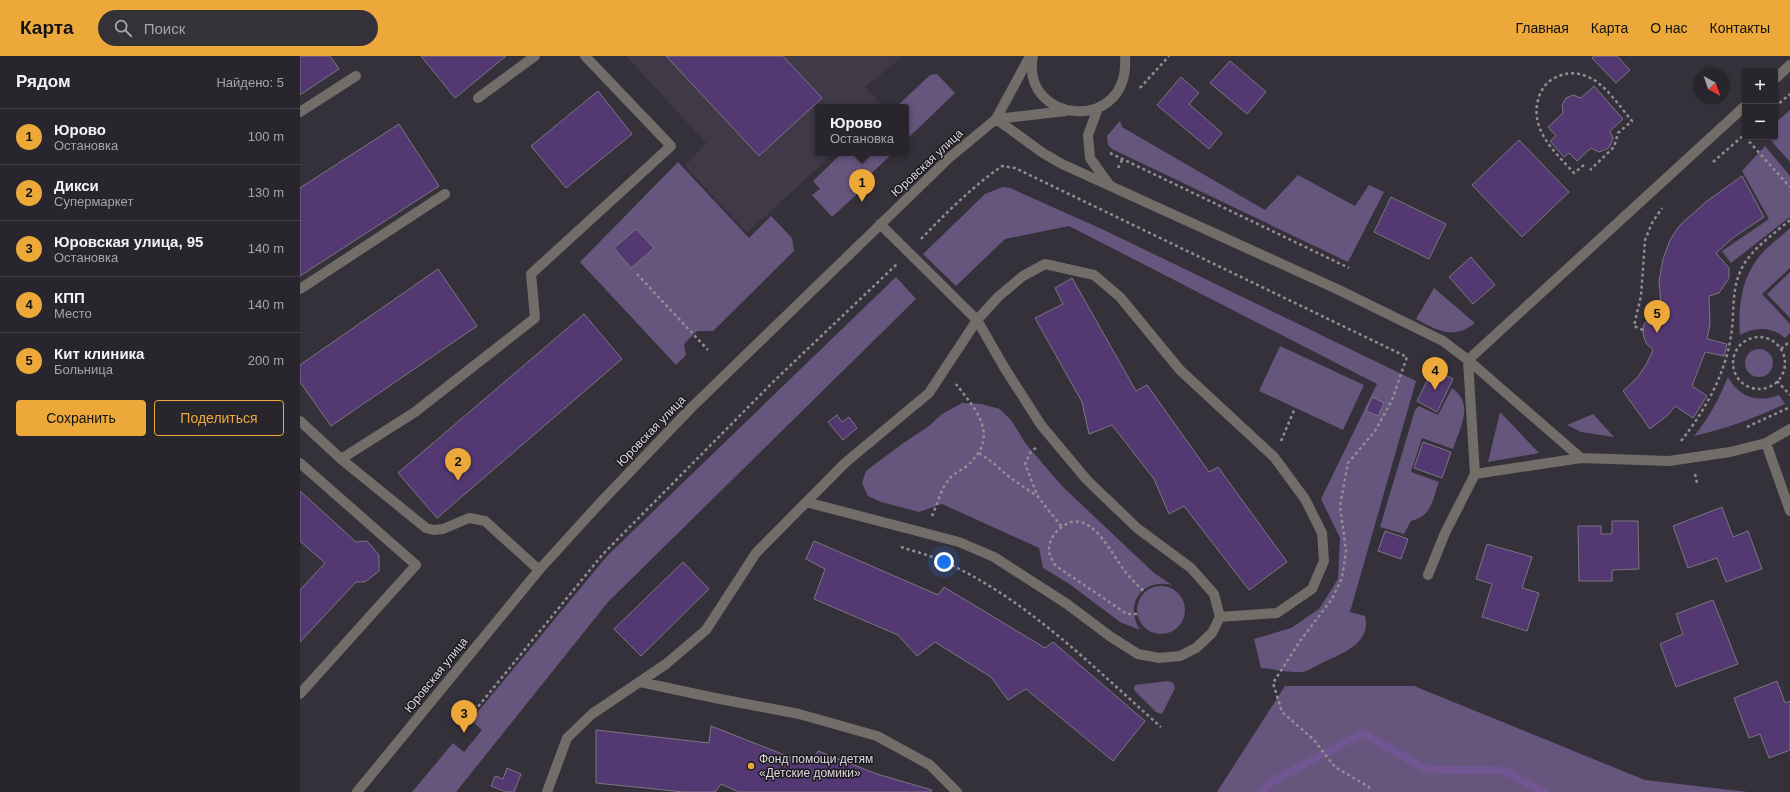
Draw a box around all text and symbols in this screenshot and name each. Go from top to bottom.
search box [98,10,378,46]
text: Карта [20,17,74,38]
icon: search [112,17,134,39]
text: Поиск [144,20,185,37]
text: Главная [1515,20,1569,36]
text: Карта [1591,20,1628,36]
text: О нас [1650,20,1688,36]
text: Контакты [1710,20,1770,36]
north arrow [1694,68,1730,104]
map controls [1742,68,1778,140]
button: + [1742,68,1778,104]
text: Рядом [16,72,71,91]
text: Найдено: 5 [216,75,284,90]
popup [815,104,909,156]
button: − [1742,104,1778,140]
text: Юрово [830,114,882,131]
text: Юрово [54,121,106,138]
street label: Юровская улица [888,126,966,200]
text: 1 [25,129,33,144]
text: 100 m [248,129,284,144]
text: Остановка [830,131,894,146]
text: Остановка [54,138,118,153]
pin: 1 [849,169,875,202]
text: Дикси [54,177,99,194]
text: 2 [25,185,33,200]
text: 130 m [248,185,284,200]
text: Супермаркет [54,194,133,209]
text: Юровская улица, 95 [54,233,203,250]
text: 3 [25,241,33,256]
text: 140 m [248,241,284,256]
text: Остановка [54,250,118,265]
text: КПП [54,289,85,306]
text: 4 [25,297,33,312]
text: 140 m [248,297,284,312]
pin: 5 [1644,300,1670,333]
text: Место [54,306,92,321]
text: Кит клиника [54,345,144,362]
text: 5 [25,353,33,368]
text: 200 m [248,353,284,368]
pin: 4 [1422,357,1448,390]
text: Больница [54,362,113,377]
street label: Юровская улица [614,393,688,469]
button: Сохранить [16,400,146,436]
button: Поделиться [154,400,284,436]
pin: 2 [445,448,471,481]
your location [934,552,954,572]
street label: Юровская улица [401,634,471,715]
pin: 3 [451,700,477,733]
place label: Фонд помощи детям «Детские домики» [759,752,873,780]
marker: Фонд помощи детям «Детские домики» [746,761,756,771]

